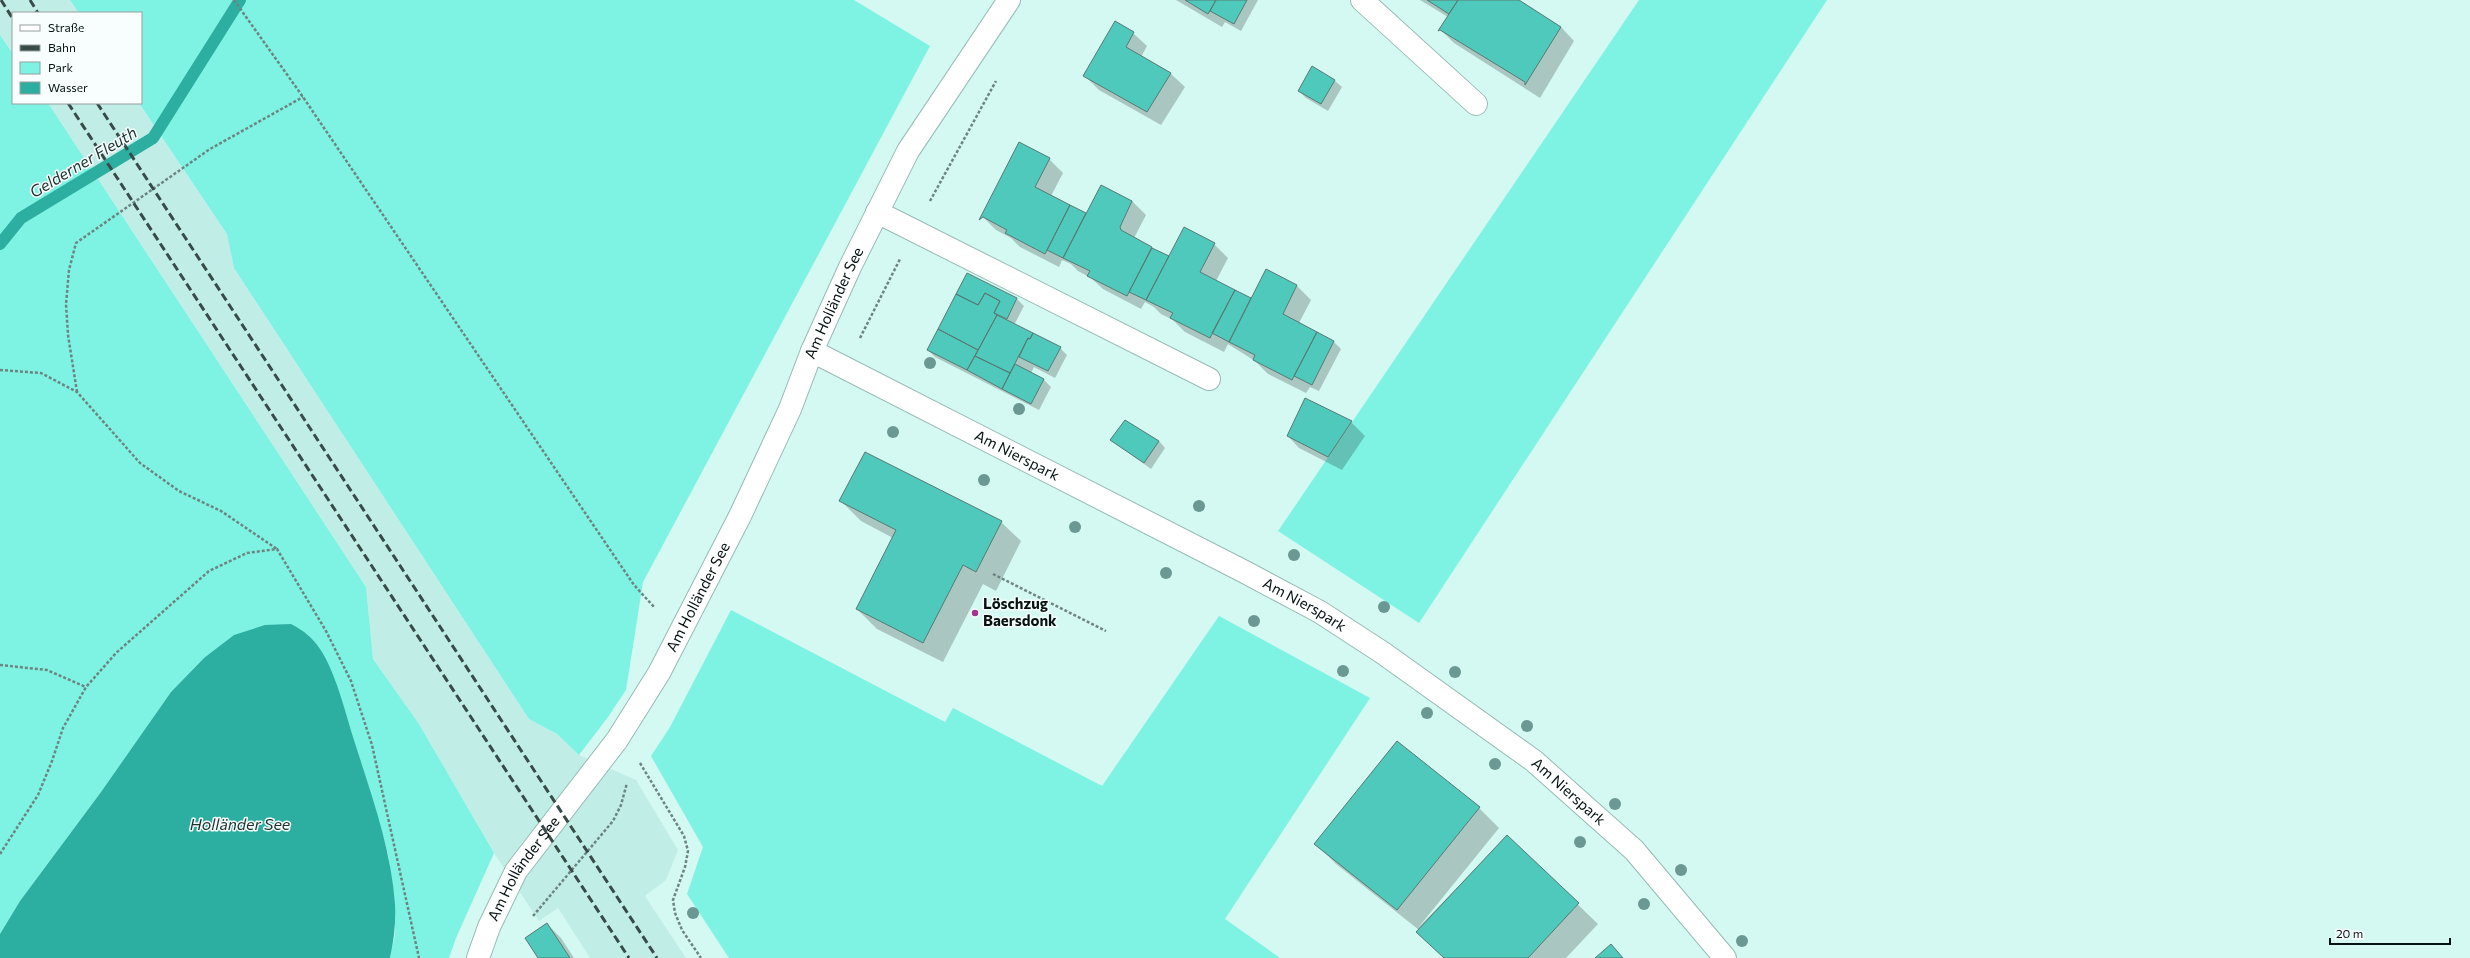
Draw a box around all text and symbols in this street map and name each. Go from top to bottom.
legend [12,12,142,104]
text: Straße [48,20,84,34]
text: Bahn [48,40,76,54]
text: Park [48,60,74,74]
text: Wasser [48,80,88,94]
water label: Gelderner Fleuth [26,122,140,201]
street label: Am Holländer See [800,244,866,361]
street label: Am Nierspark [972,426,1063,484]
street label: Am Holländer See [662,539,733,654]
street label: Am Nierspark [1260,573,1350,635]
place label: Löschzug Baersdonk [983,594,1057,629]
marker: Löschzug Baersdonk [970,608,980,618]
street label: Am Nierspark [1528,753,1610,828]
street label: Am Holländer See [483,812,563,923]
water label: Holländer See [190,814,291,833]
scale bar [2330,920,2450,946]
text: 20 m [2336,926,2363,940]

